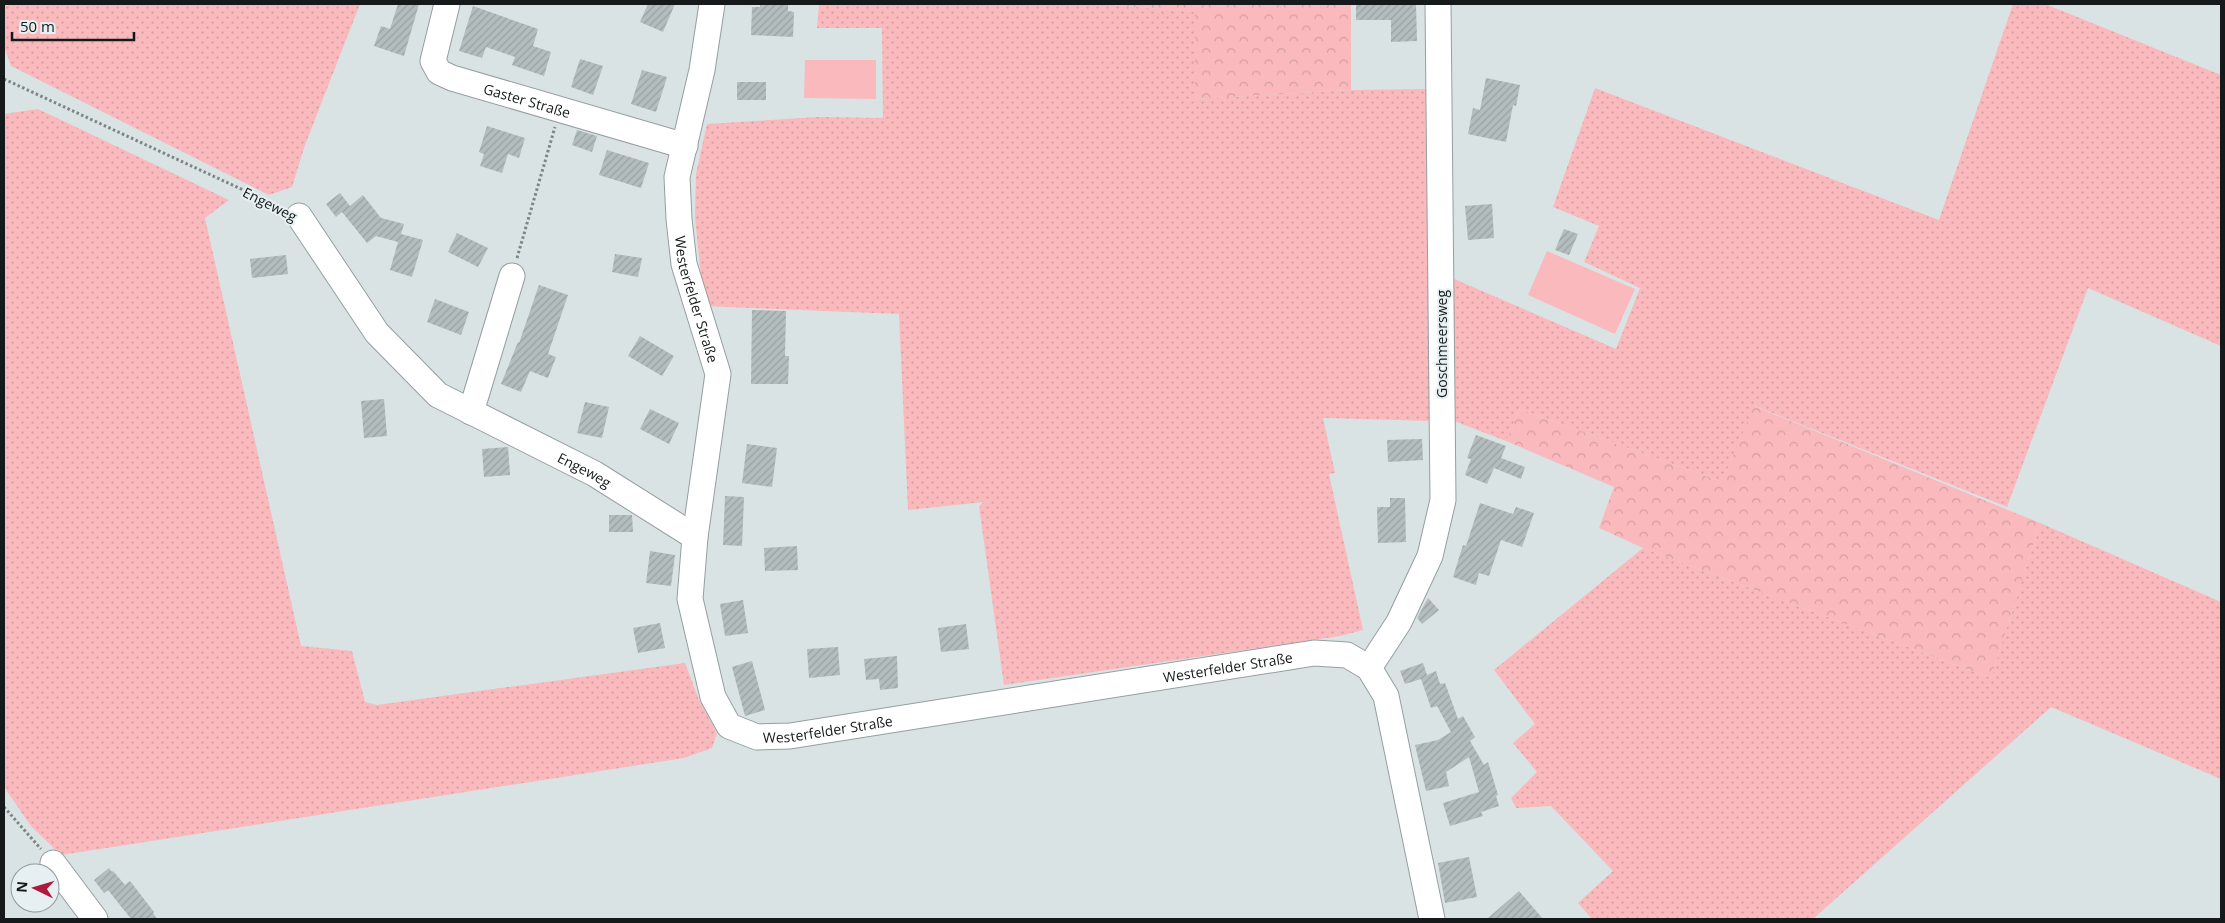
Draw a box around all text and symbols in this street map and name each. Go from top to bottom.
scale bar [12,10,135,42]
text: 50 m [20,16,55,36]
street label: Gaster Straße [482,78,573,122]
street label: Engeweg [240,182,301,226]
street label: Westerfelder Straße [671,235,723,365]
street label: Goschmeersweg [1432,290,1451,398]
street label: Engeweg [555,447,615,492]
street label: Westerfelder Straße [1162,647,1294,686]
street label: Westerfelder Straße [763,710,894,746]
north arrow [10,863,60,913]
text: N [12,880,32,893]

